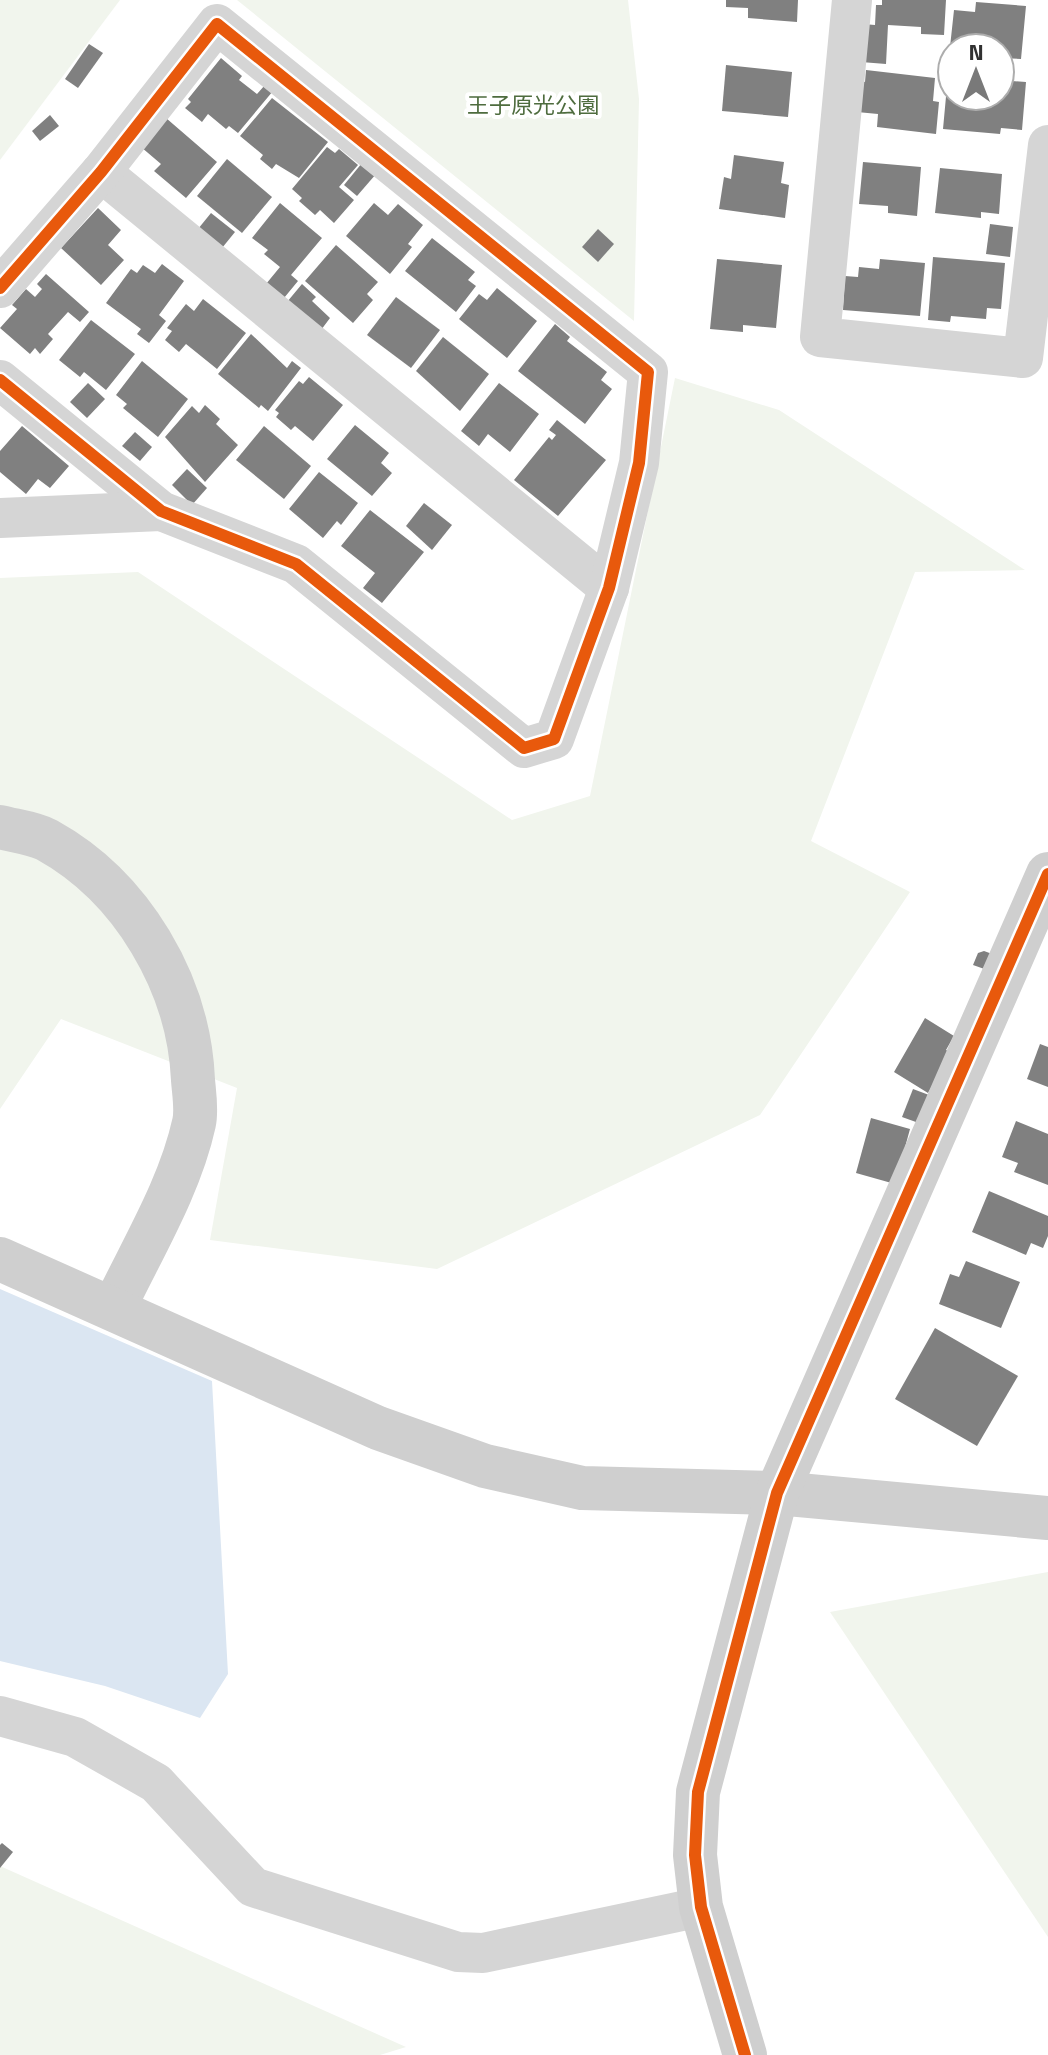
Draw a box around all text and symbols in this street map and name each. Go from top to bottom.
north arrow [936,32,1016,112]
text: N [968,35,984,69]
park label: 王子原光公園 [467,88,599,122]

